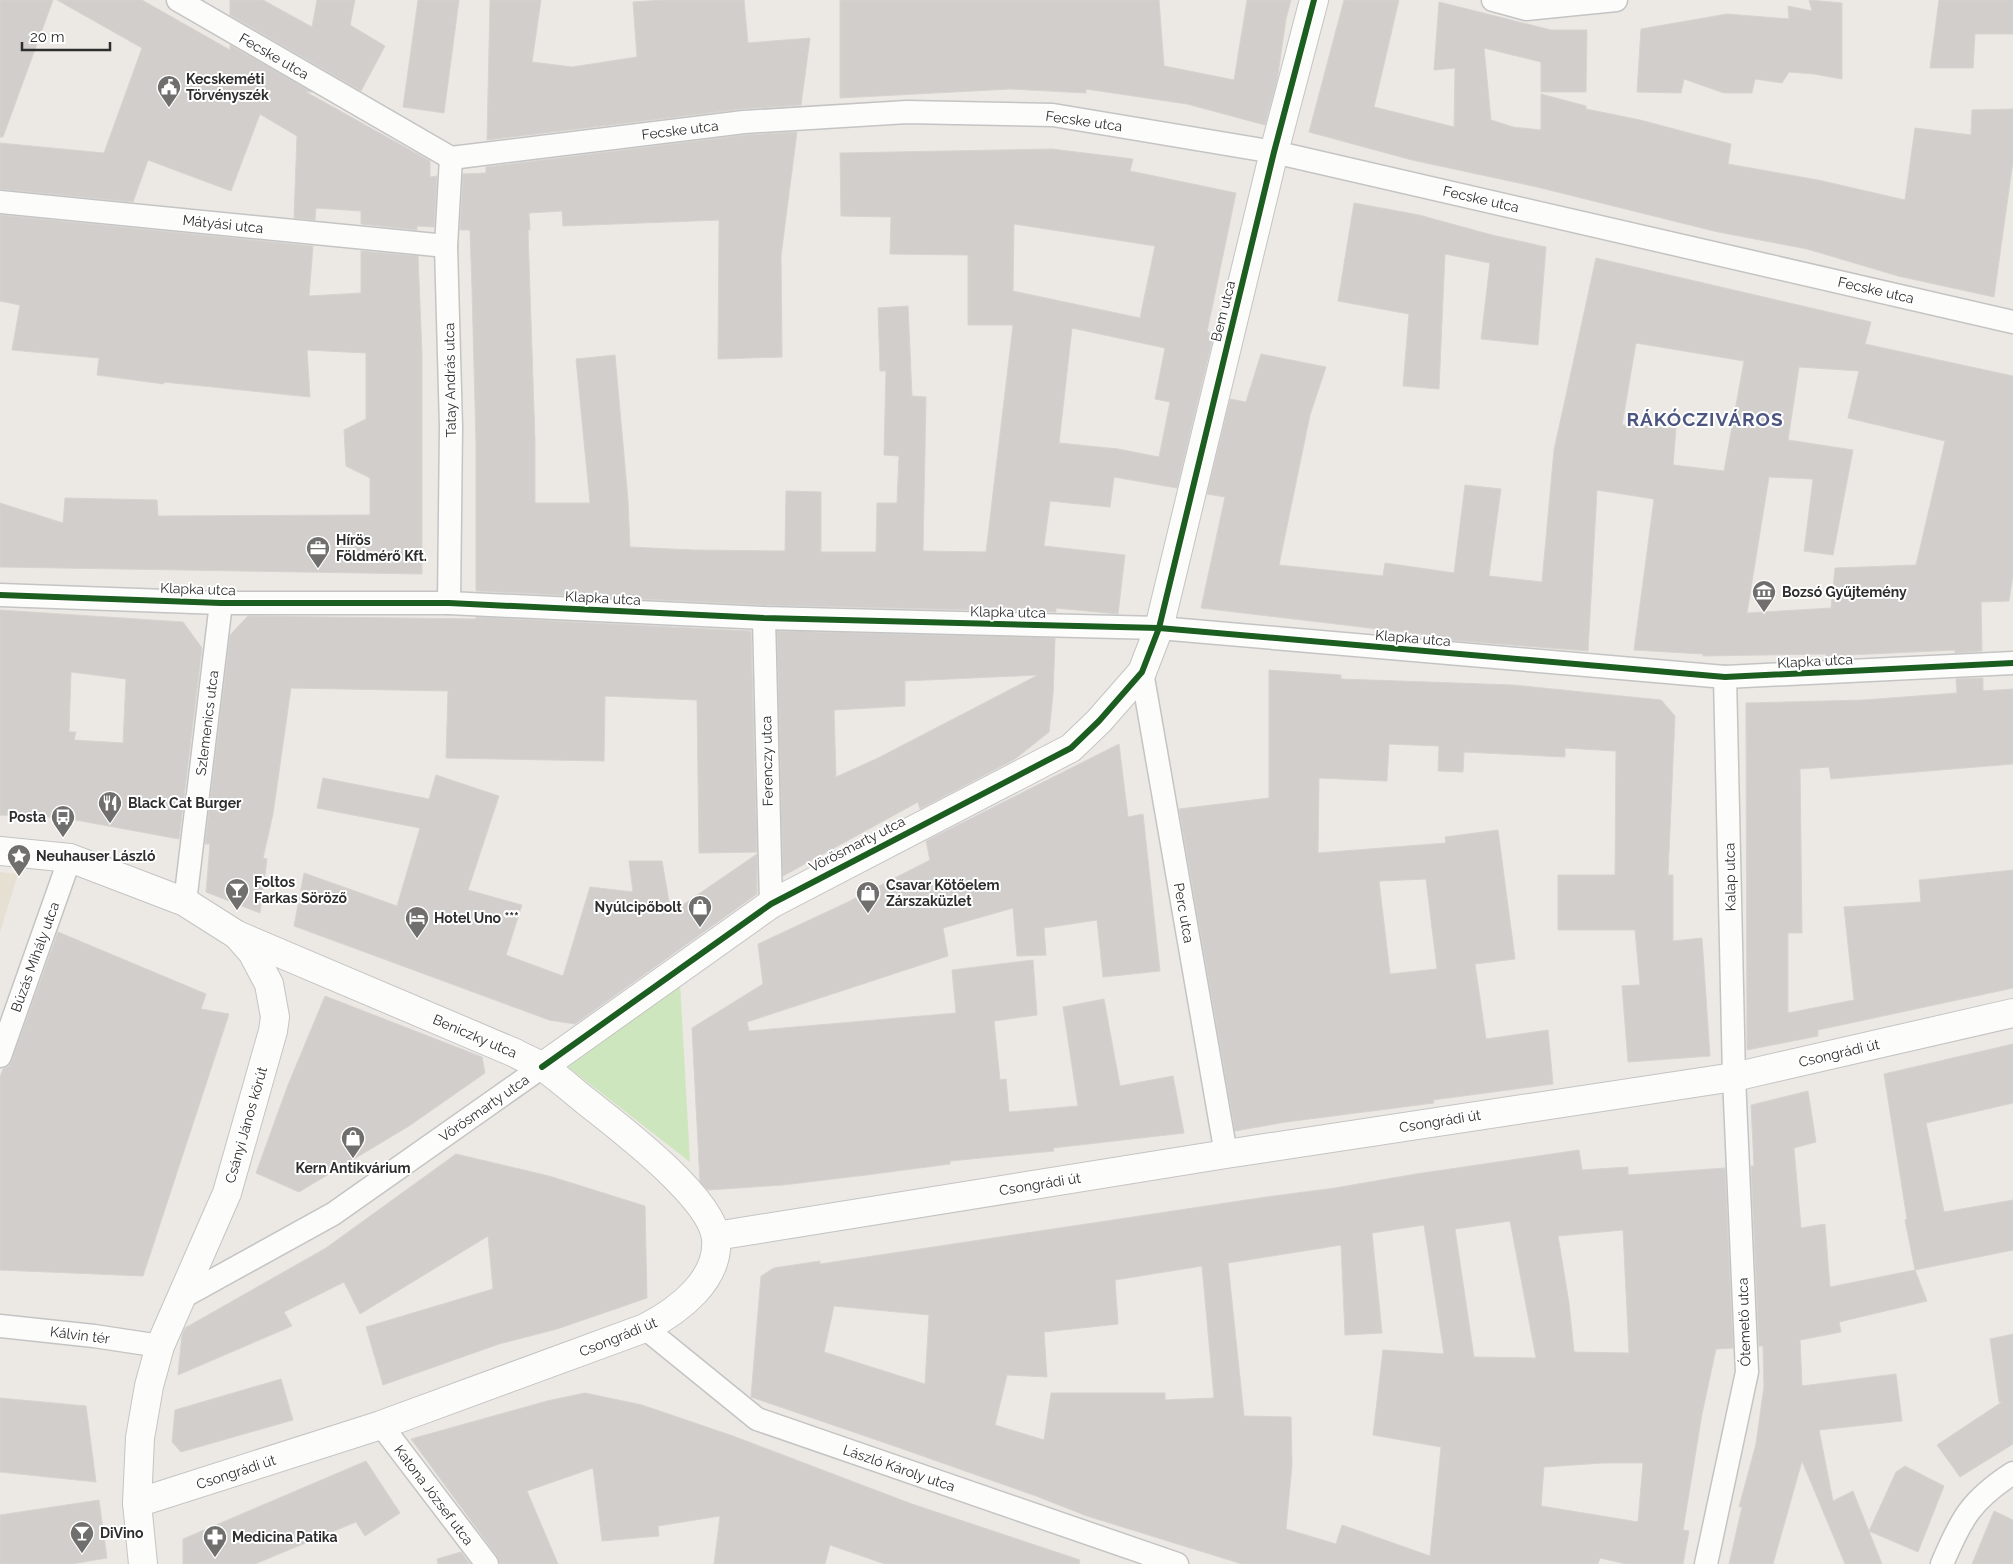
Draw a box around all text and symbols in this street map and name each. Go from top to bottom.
scale bar [22,20,110,52]
text: 20 m [30,28,65,46]
street label: Fecske utca [236,30,312,82]
place label: Kecskeméti Törvényszék [186,71,269,103]
public building icon: Kecskeméti Törvényszék [156,74,182,108]
street label: Fecske utca [1045,108,1123,134]
street label: Fecske utca [641,117,719,143]
street label: Fecske utca [1441,182,1521,216]
street label: Mátyási utca [182,212,264,236]
street label: Fecske utca [1836,273,1916,307]
street label: Bem utca [1208,279,1238,343]
street label: Tatay András utca [441,323,459,437]
district label: RÁKÓCZIVÁROS [1626,408,1784,430]
place label: Hírös Földmérő Kft. [336,532,427,564]
office icon: Hírös Földmérő Kft. [305,535,331,569]
museum icon: Bozsó Gyűjtemény [1751,579,1777,613]
street label: Klapka utca [160,580,236,598]
place label: Bozsó Gyűjtemény [1782,584,1907,600]
street label: Klapka utca [565,588,641,608]
street label: Klapka utca [970,603,1046,621]
street label: Klapka utca [1375,627,1451,649]
street label: Klapka utca [1777,651,1853,671]
street label: Szlemenics utca [193,669,221,777]
street label: Ferenczy utca [758,716,776,806]
restaurant icon: Black Cat Burger [97,790,123,824]
place label: Black Cat Burger [128,795,242,811]
bus stop icon: Posta [50,804,76,838]
place label: Posta [9,809,46,825]
street label: Vörösmarty utca [806,813,908,875]
place icon: Neuhauser László [6,843,32,877]
street label: Kalap utca [1721,843,1739,911]
place label: Neuhauser László [36,848,156,864]
place label: Foltos Farkas Söröző [254,874,347,906]
bar icon: Foltos Farkas Söröző [224,877,250,911]
place label: Csavar Kötőelem Zárszaküzlet [886,877,1000,909]
shop icon: Csavar Kötőelem Zárszaküzlet [855,880,881,914]
street label: Perc utca [1171,882,1197,944]
shop icon: Nyúlcipőbolt [687,894,713,928]
place label: Nyúlcipőbolt [595,899,683,915]
street label: Búzás Mihály utca [8,900,62,1014]
hotel icon: Hotel Uno *** [404,905,430,939]
place label: Hotel Uno *** [434,910,519,926]
street label: Beniczky utca [431,1011,519,1061]
street label: Csongrádi út [1797,1036,1881,1070]
street label: Csányi János körút [222,1065,270,1185]
street label: Vörösmarty utca [436,1071,532,1145]
street label: Csongrádi út [1398,1107,1482,1135]
shop icon: Kern Antikvárium [340,1125,366,1159]
place label: Kern Antikvárium [296,1160,410,1176]
street label: Csongrádi út [998,1170,1082,1198]
street label: Ótemető utca [1733,1277,1754,1367]
street label: Csongrádi út [577,1314,659,1360]
street label: Kálvin tér [49,1323,111,1347]
street label: László Károly utca [841,1441,957,1495]
street label: Katona József utca [391,1442,477,1548]
street label: Csongrádi út [194,1452,278,1492]
bar icon: DiVino [69,1520,95,1554]
pharmacy icon: Medicina Patika [202,1524,228,1558]
place label: DiVino [100,1525,144,1541]
place label: Medicina Patika [232,1529,338,1545]

